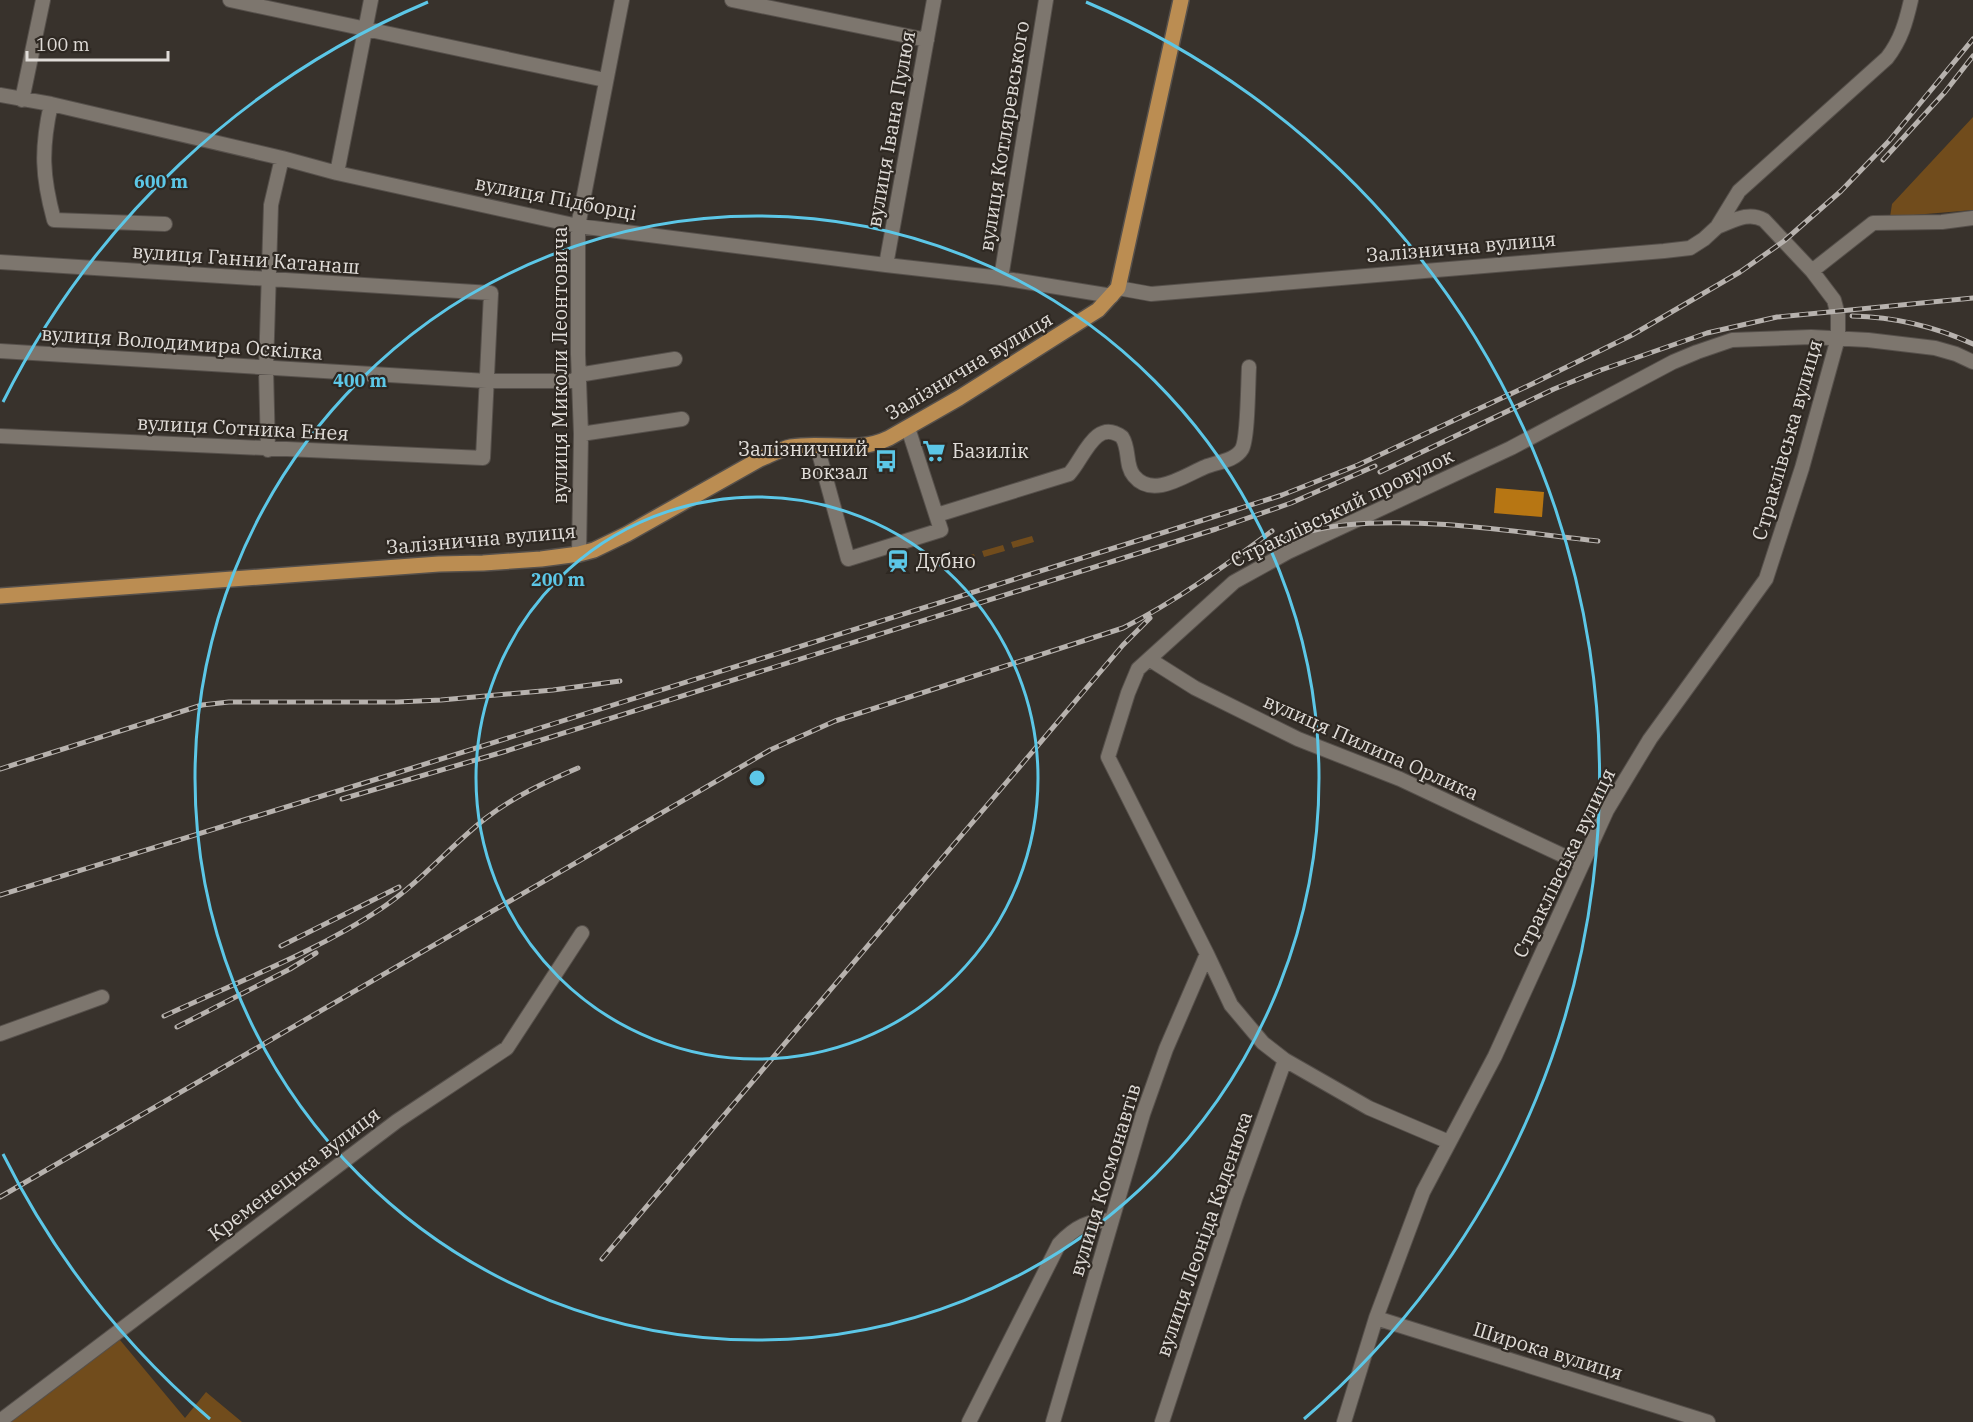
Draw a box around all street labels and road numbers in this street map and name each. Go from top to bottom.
street label: вулиця Котляревського [972,19,1035,253]
street label: вулиця Івана Пулюя [860,29,921,229]
street label: вулиця Підборці [473,169,639,226]
street label: Залізнична вулиця [1365,225,1557,268]
street label: вулиця Миколи Леонтовича [546,226,573,504]
street label: вулиця Ганни Катанаш [131,237,361,280]
street label: Залізнична вулиця [880,305,1057,426]
street label: вулиця Володимира Оскілка [40,319,324,366]
street label: Страклівська вулиця [1745,336,1828,543]
street label: вулиця Сотника Енея [136,408,350,447]
street label: Страклівський провулок [1226,442,1458,573]
street label: Залізнична вулиця [385,517,577,560]
street label: вулиця Пилипа Орлика [1259,687,1483,806]
street label: Страклівська вулиця [1506,763,1621,962]
street label: вулиця Космонавтів [1062,1080,1147,1280]
street label: Кременецька вулиця [202,1100,385,1247]
street label: вулиця Леоніда Каденюка [1149,1107,1258,1360]
street label: Широка вулиця [1470,1315,1626,1386]

